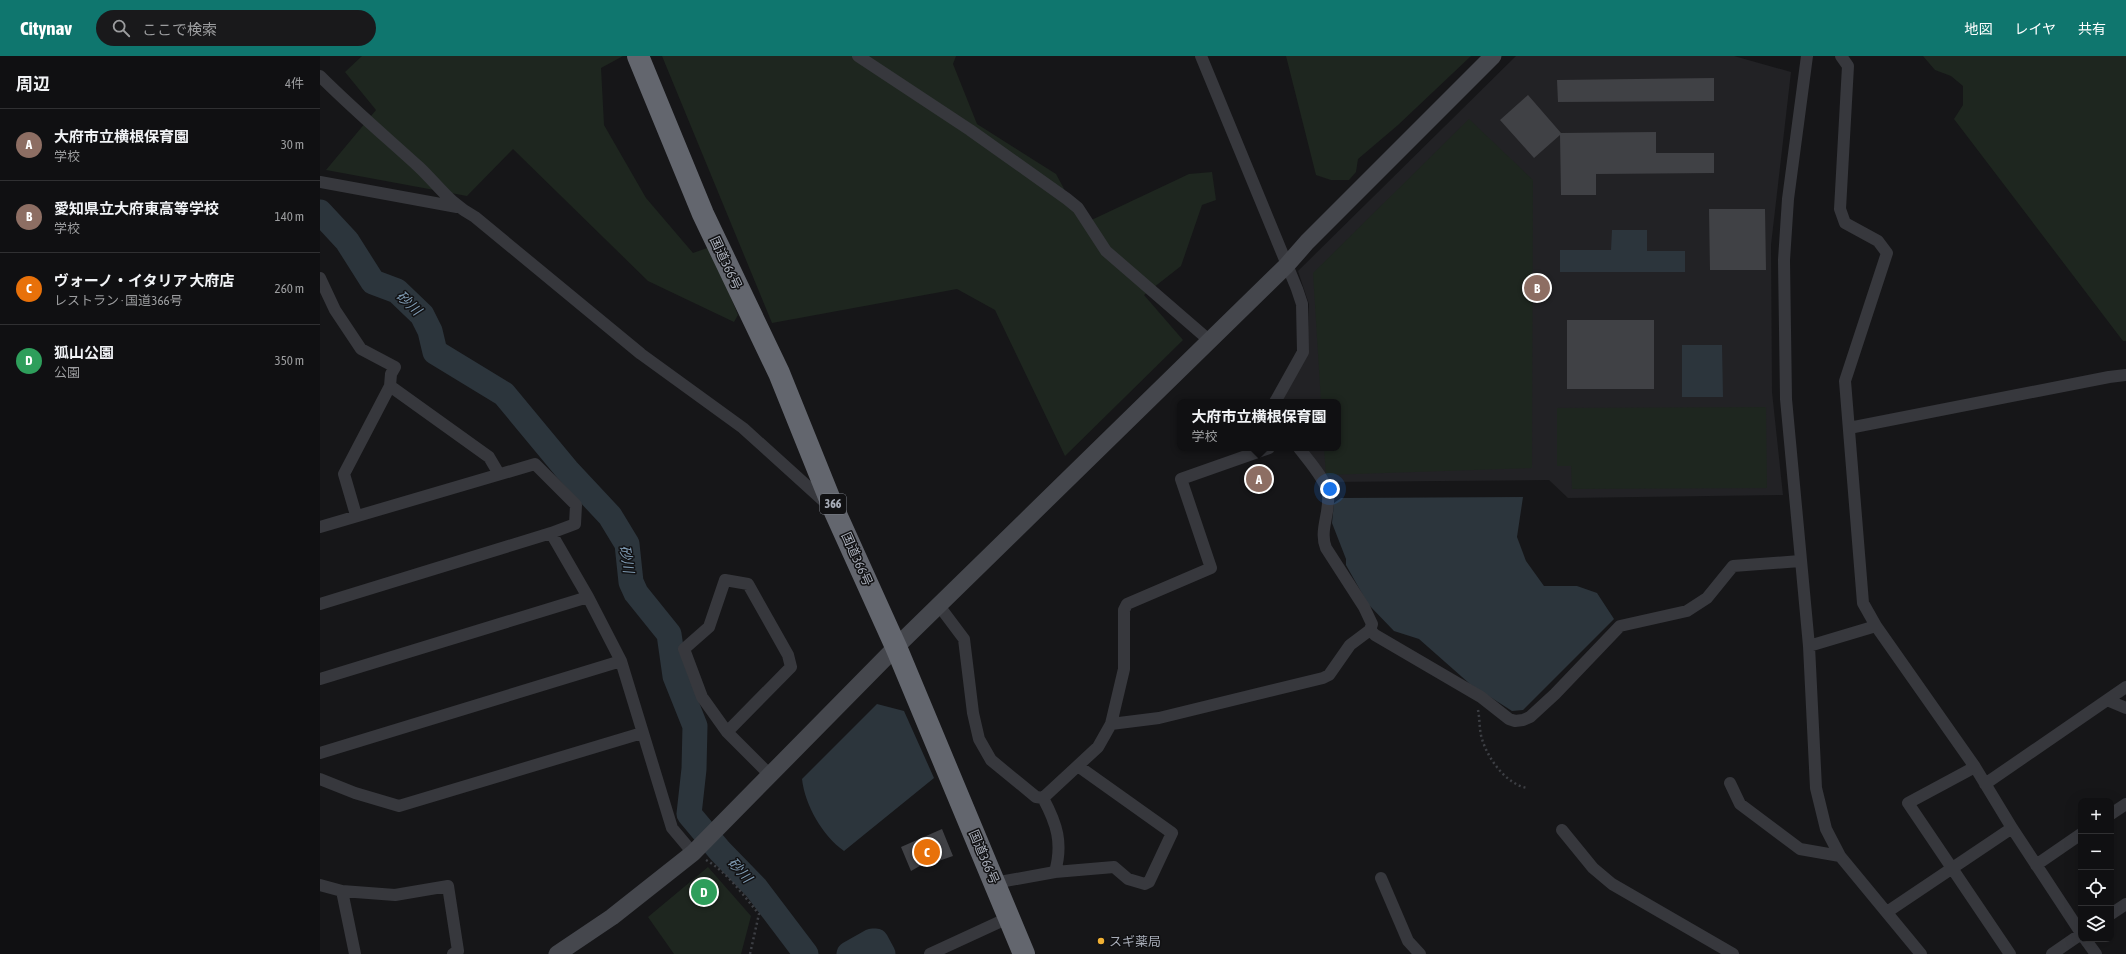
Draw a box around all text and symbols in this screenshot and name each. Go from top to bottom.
search box [96,10,376,46]
text: Citynav [20,17,72,39]
icon: search [110,17,132,39]
text: ここで検索 [142,21,217,38]
text: 地図 [1964,21,1992,37]
text: レイヤ [2014,21,2056,37]
text: 共有 [2078,21,2106,37]
text: 周辺 [16,74,50,94]
text: 4件 [285,76,304,91]
text: 大府市立横根保育園 [54,128,189,145]
text: A [26,137,32,152]
text: 30 m [281,137,304,152]
text: 学校 [54,149,80,164]
text: 愛知県立大府東高等学校 [54,200,219,217]
text: B [26,209,32,224]
text: 140 m [275,209,304,224]
text: 学校 [54,221,80,236]
street label: 国道366号 [707,234,745,292]
text: ヴォーノ・イタリア 大府店 [54,272,235,289]
pin: B [1524,273,1550,303]
text: C [26,281,32,296]
text: 260 m [275,281,304,296]
water label: 砂川 [393,288,426,320]
text: レストラン · 国道366号 [54,293,183,308]
text: 狐山公園 [54,344,114,361]
text: D [25,353,33,368]
text: 350 m [275,353,304,368]
text: 公園 [54,365,80,380]
popup [1177,399,1341,451]
text: 大府市立横根保育園 [1191,408,1327,425]
text: 学校 [1191,429,1218,444]
pin: A [1246,464,1272,494]
your location [1320,479,1340,499]
road number: 366 [820,494,846,514]
street label: 国道366号 [838,530,876,588]
water label: 砂川 [617,544,637,576]
map controls [2078,798,2114,942]
button: + [2078,798,2114,834]
street label: 国道366号 [966,828,1002,886]
button: − [2078,834,2114,870]
pin: C [914,837,940,867]
water label: 砂川 [725,854,757,887]
button: locate [2078,870,2114,906]
pin: D [691,877,717,907]
button: layers [2078,906,2114,942]
place label: スギ薬局 [1109,934,1161,949]
marker: スギ薬局 [1096,936,1106,946]

